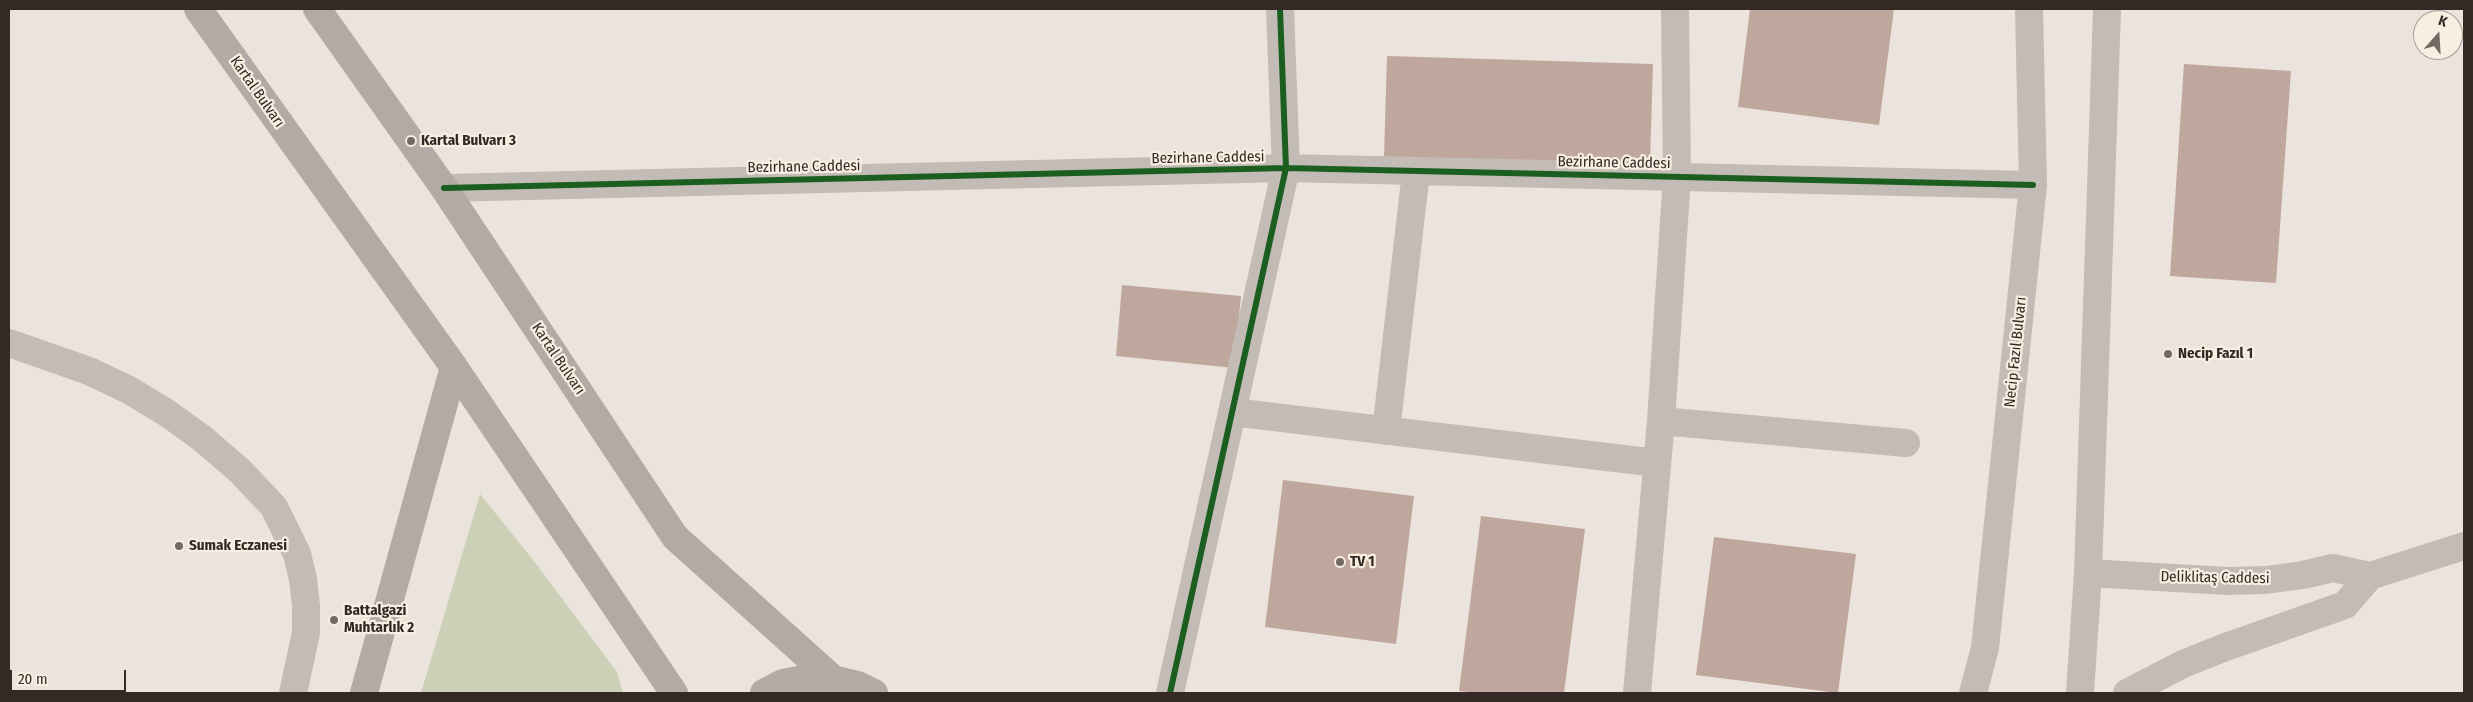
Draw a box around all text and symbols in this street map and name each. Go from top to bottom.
north arrow [2413,10,2463,60]
text: K [2436,12,2449,31]
street label: Kartal Bulvarı [226,53,288,131]
place label: Kartal Bulvarı 3 [421,132,516,150]
marker: Kartal Bulvarı 3 [405,135,417,147]
street label: Bezirhane Caddesi [1151,148,1265,168]
street label: Bezirhane Caddesi [1557,153,1671,173]
street label: Bezirhane Caddesi [747,157,861,177]
street label: Necip Fazıl Bulvarı [2001,296,2031,408]
street label: Kartal Bulvarı [527,320,589,398]
place label: Necip Fazıl 1 [2178,345,2253,363]
marker: Necip Fazıl 1 [2162,348,2174,360]
place label: Sumak Eczanesi [189,537,287,555]
marker: Sumak Eczanesi [173,540,185,552]
place label: TV 1 [1350,553,1375,571]
marker: TV 1 [1334,556,1346,568]
street label: Deliklitaş Caddesi [2160,568,2270,588]
place label: Battalgazi Muhtarlık 2 [344,602,414,637]
marker: Battalgazi Muhtarlık 2 [328,614,340,626]
scale bar [12,660,129,692]
text: 20 m [18,670,48,688]

